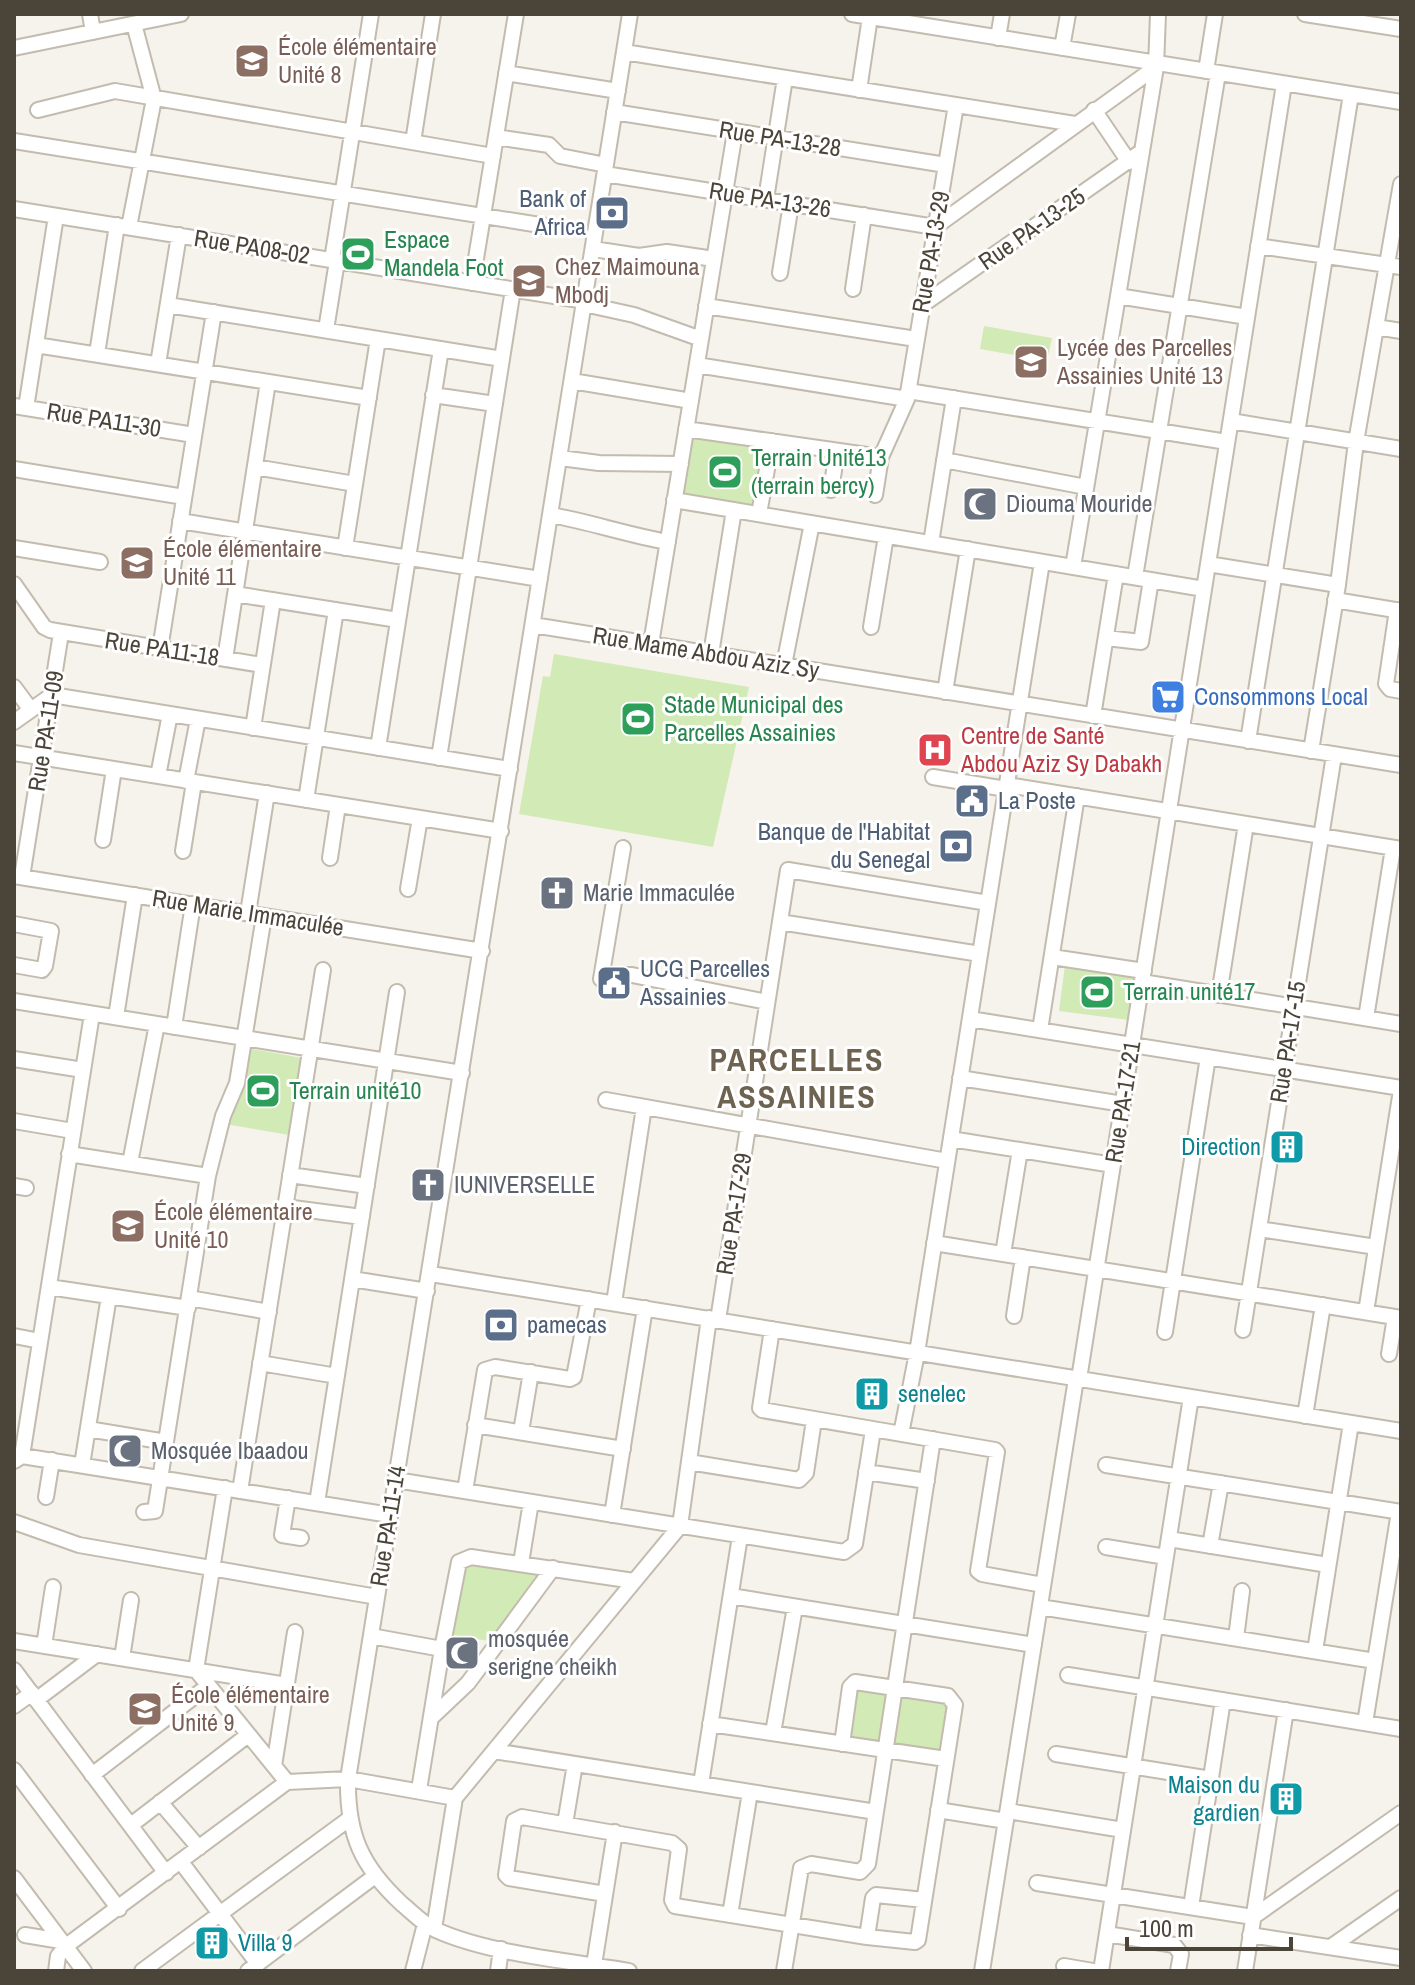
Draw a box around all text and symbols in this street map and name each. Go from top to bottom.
place label: École élémentaire Unité 8 [278,30,437,90]
school or university icon: École élémentaire Unité 8 [233,42,271,80]
street label: Rue PA-13-28 [717,113,844,163]
street label: Rue PA-13-26 [707,174,834,224]
street label: Rue PA-13-25 [972,180,1091,277]
place label: Bank of Africa [519,182,587,242]
street label: Rue PA-13-29 [904,188,956,315]
bank icon: Bank of Africa [593,194,631,232]
street label: Rue PA08-02 [192,221,312,271]
place label: Espace Mandela Foot [384,223,504,283]
sports icon: Espace Mandela Foot [339,235,377,273]
place label: Chez Maimouna Mbodj [555,250,699,310]
school or university icon: Chez Maimouna Mbodj [510,262,548,300]
place label: Lycée des Parcelles Assainies Unité 13 [1056,331,1232,391]
school or university icon: Lycée des Parcelles Assainies Unité 13 [1012,343,1050,381]
street label: Rue PA11-30 [45,394,164,444]
place label: Terrain Unité13 (terrain bercy) [751,441,887,501]
sports icon: Terrain Unité13 (terrain bercy) [706,453,744,491]
mosque icon: Diouma Mouride [961,485,999,523]
place label: Diouma Mouride [1006,487,1153,519]
place label: École élémentaire Unité 11 [163,532,322,592]
school or university icon: École élémentaire Unité 11 [118,544,156,582]
street label: Rue Mame Abdou Aziz Sy [591,618,822,686]
street label: Rue PA11-18 [103,623,222,673]
street label: Rue PA-11-09 [20,668,70,794]
supermarket icon: Consommons Local [1149,678,1187,716]
place label: Consommons Local [1194,680,1368,712]
place label: Stade Municipal des Parcelles Assainies [664,688,843,748]
sports icon: Stade Municipal des Parcelles Assainies [619,700,657,738]
place label: Centre de Santé Abdou Aziz Sy Dabakh [960,719,1162,779]
hospital icon: Centre de Santé Abdou Aziz Sy Dabakh [916,731,954,769]
public building icon: La Poste [953,782,991,820]
place label: La Poste [998,784,1076,816]
place label: Banque de l'Habitat du Senegal [758,815,931,875]
bank icon: Banque de l'Habitat du Senegal [937,827,975,865]
church icon: Marie Immaculée [538,874,576,912]
place label: Marie Immaculée [583,876,735,908]
street label: Rue Marie Immaculée [150,881,346,943]
place label: UCG Parcelles Assainies [639,952,770,1012]
public building icon: UCG Parcelles Assainies [595,964,633,1002]
sports icon: Terrain unité17 [1078,973,1116,1011]
place label: Terrain unité17 [1123,975,1255,1007]
street label: Rue PA-17-15 [1262,978,1312,1105]
district label: PARCELLES ASSAINIES [710,1038,885,1118]
street label: Rue PA-17-21 [1097,1038,1147,1165]
sports icon: Terrain unité10 [244,1072,282,1110]
place label: Terrain unité10 [289,1074,421,1106]
building icon: Direction [1268,1128,1306,1166]
place label: Direction [1181,1130,1261,1162]
street label: Rue PA-17-29 [708,1150,758,1277]
church icon: IUNIVERSELLE [409,1166,447,1204]
place label: IUNIVERSELLE [454,1168,595,1200]
place label: École élémentaire Unité 10 [154,1195,313,1255]
school or university icon: École élémentaire Unité 10 [109,1207,147,1245]
bank icon: pamecas [482,1306,520,1344]
place label: pamecas [527,1308,607,1340]
building icon: senelec [853,1375,891,1413]
place label: senelec [898,1377,966,1409]
mosque icon: Mosquée Ibaadou [106,1432,144,1470]
place label: Mosquée Ibaadou [151,1434,309,1466]
street label: Rue PA-11-14 [362,1463,412,1589]
place label: mosquée serigne cheikh [488,1622,617,1682]
mosque icon: mosquée serigne cheikh [443,1634,481,1672]
place label: École élémentaire Unité 9 [171,1678,330,1738]
school or university icon: École élémentaire Unité 9 [126,1690,164,1728]
place label: Maison du gardien [1168,1768,1260,1828]
building icon: Maison du gardien [1267,1780,1305,1818]
scale bar [1127,1901,1291,1951]
text: 100 m [1139,1912,1194,1944]
building icon: Villa 9 [193,1924,231,1962]
place label: Villa 9 [238,1926,292,1958]

